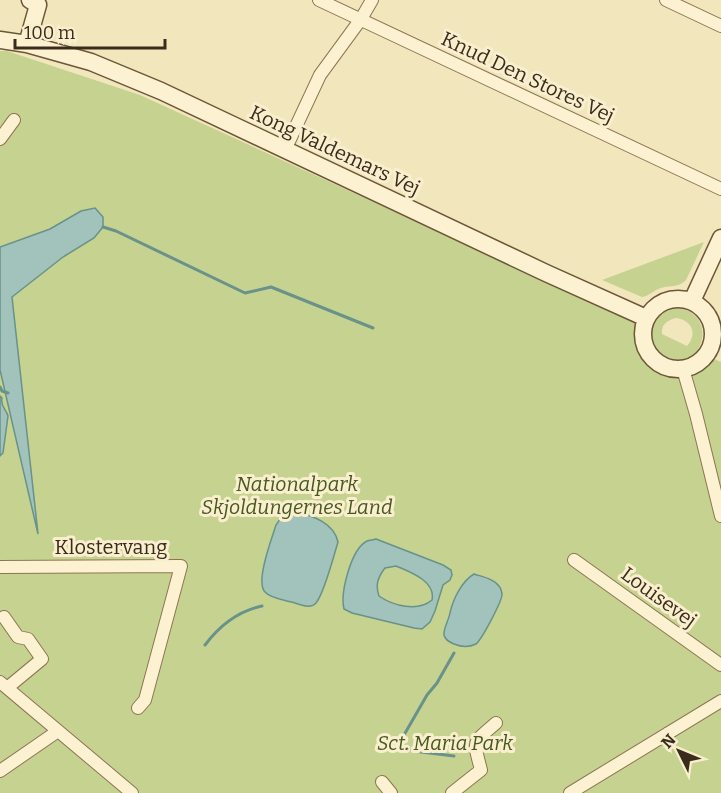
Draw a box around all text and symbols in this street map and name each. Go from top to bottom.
scale bar [15,12,165,50]
text: 100 m [24,22,75,44]
street label: Knud Den Stores Vej [437,26,618,129]
street label: Kong Valdemars Vej [246,100,424,201]
park label: Nationalpark Skjoldungernes Land [201,472,393,520]
street label: Klostervang [55,535,167,559]
street label: Louisevej [616,562,701,633]
north arrow [649,721,709,781]
text: N [657,730,680,752]
park label: Sct. Maria Park [377,731,513,755]

